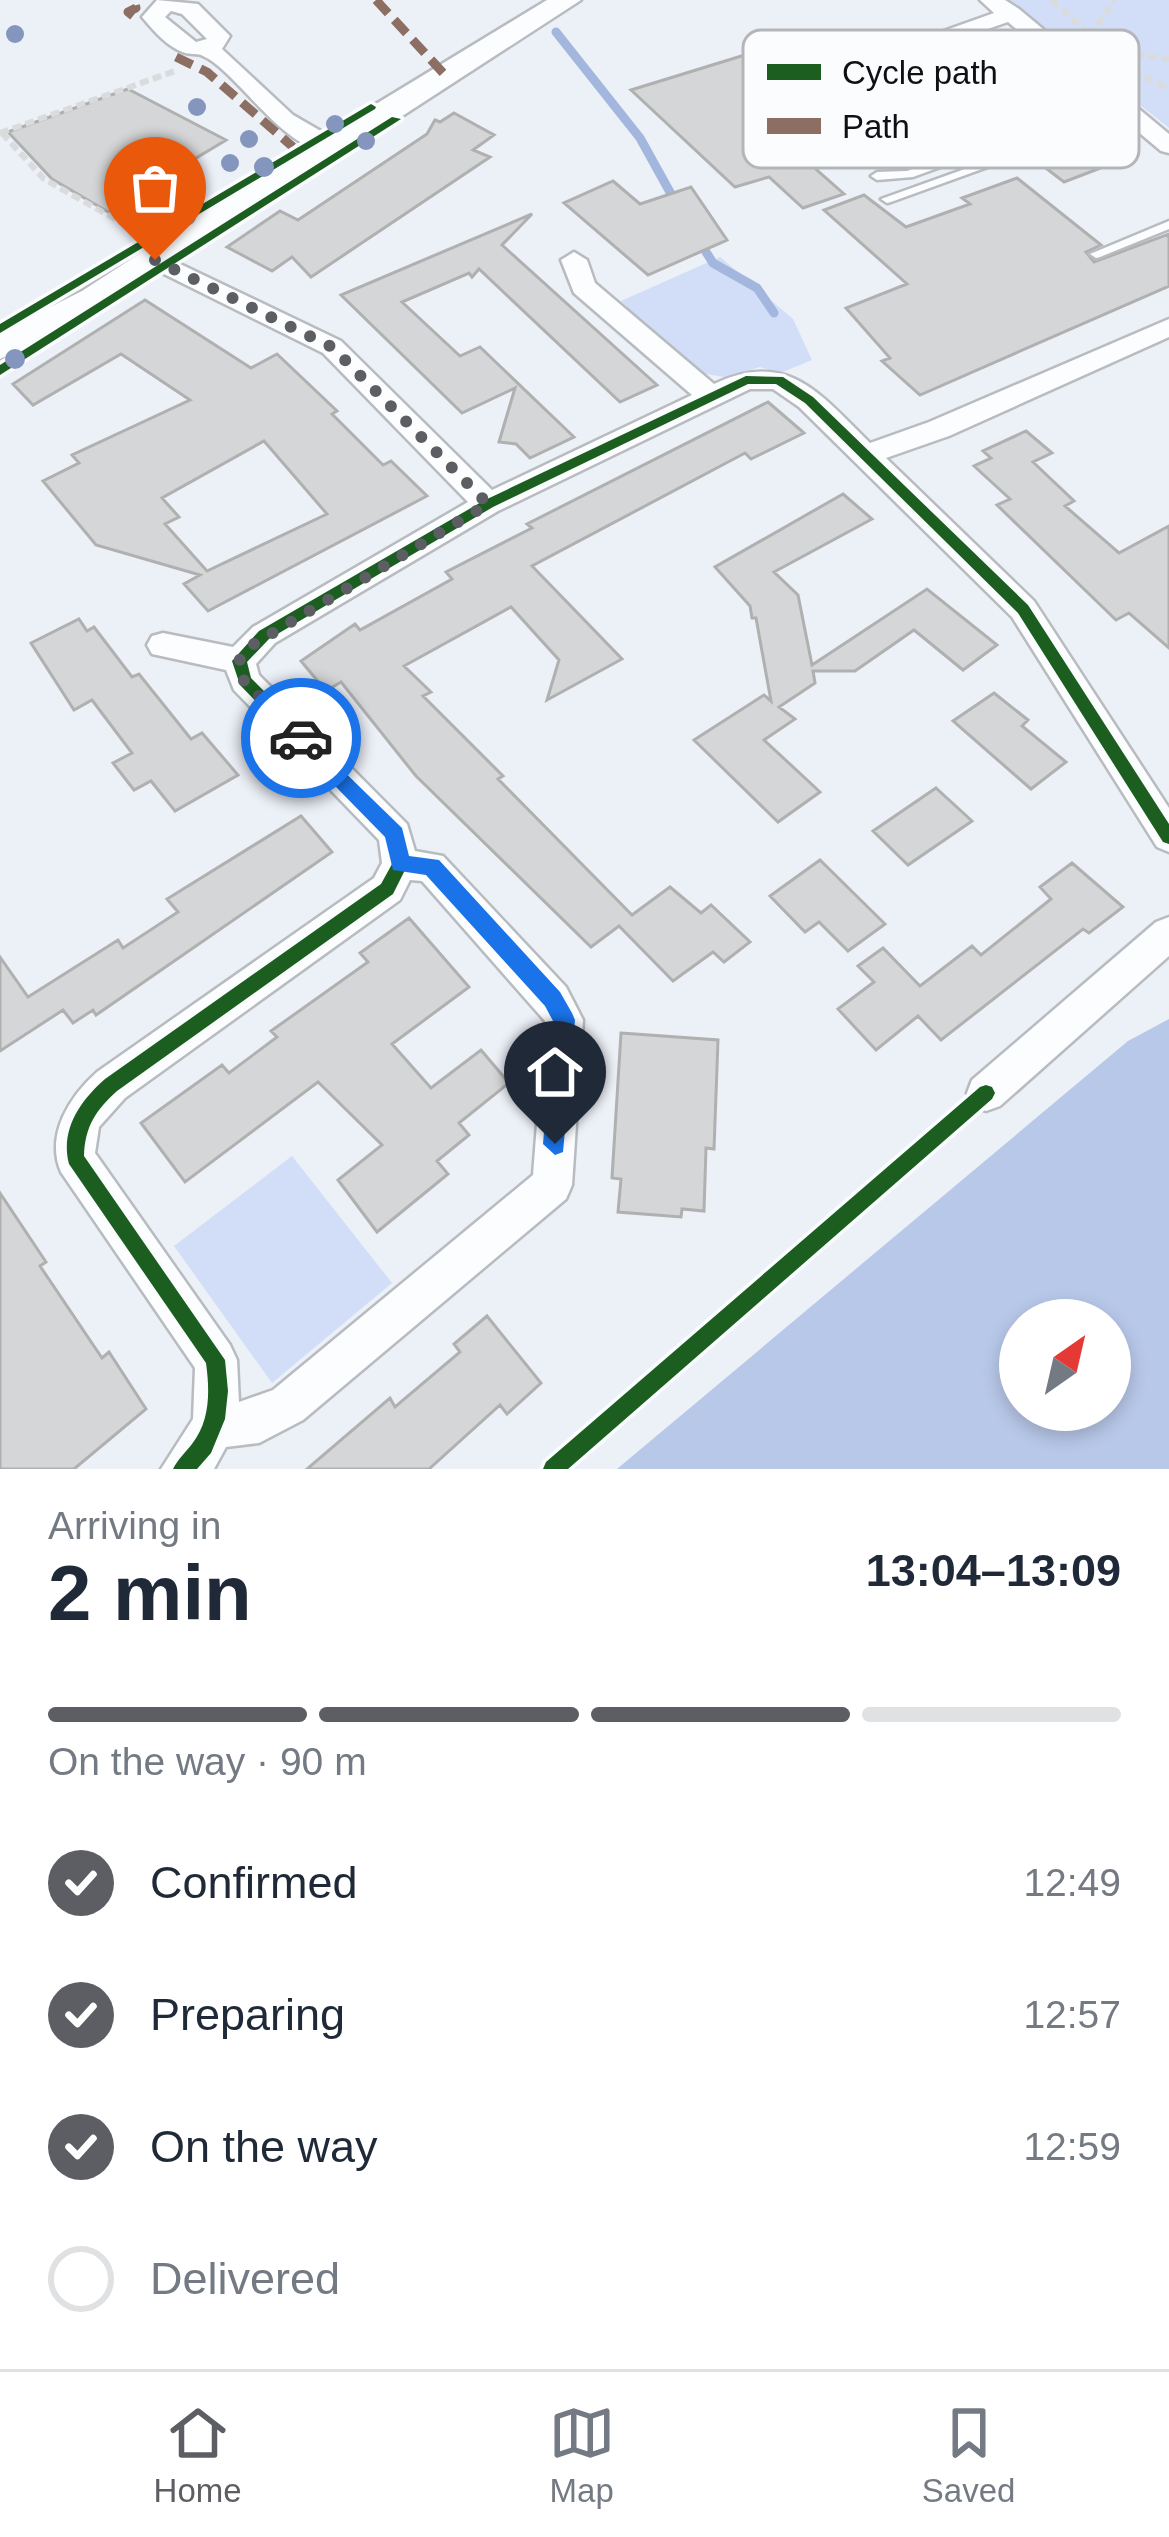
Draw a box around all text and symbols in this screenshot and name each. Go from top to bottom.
legend [743,30,1139,168]
text: Cycle path [842,54,998,91]
text: Path [842,108,910,145]
pin [104,137,206,260]
icon: bag [122,155,188,221]
courier [241,678,361,798]
icon: car [268,705,334,771]
pin [504,1021,606,1144]
icon: home [522,1039,588,1105]
north arrow [999,1299,1131,1431]
map controls [999,1299,1131,1431]
text: Arriving in [48,1504,221,1547]
text: 13:04–13:09 [866,1545,1121,1596]
text: 2 min [48,1549,252,1637]
text: On the way · 90 m [48,1740,367,1783]
icon: check [48,1850,114,1916]
text: Confirmed [150,1857,358,1908]
text: 12:49 [1023,1861,1121,1904]
icon: check [48,1982,114,2048]
text: Preparing [150,1989,345,2040]
text: 12:57 [1023,1993,1121,2036]
icon: check [48,2114,114,2180]
text: On the way [150,2121,378,2172]
text: 12:59 [1023,2125,1121,2168]
text: Delivered [150,2253,340,2304]
tab: Home [154,2400,242,2510]
tab: Map [549,2400,615,2510]
tab: Saved [922,2400,1015,2510]

